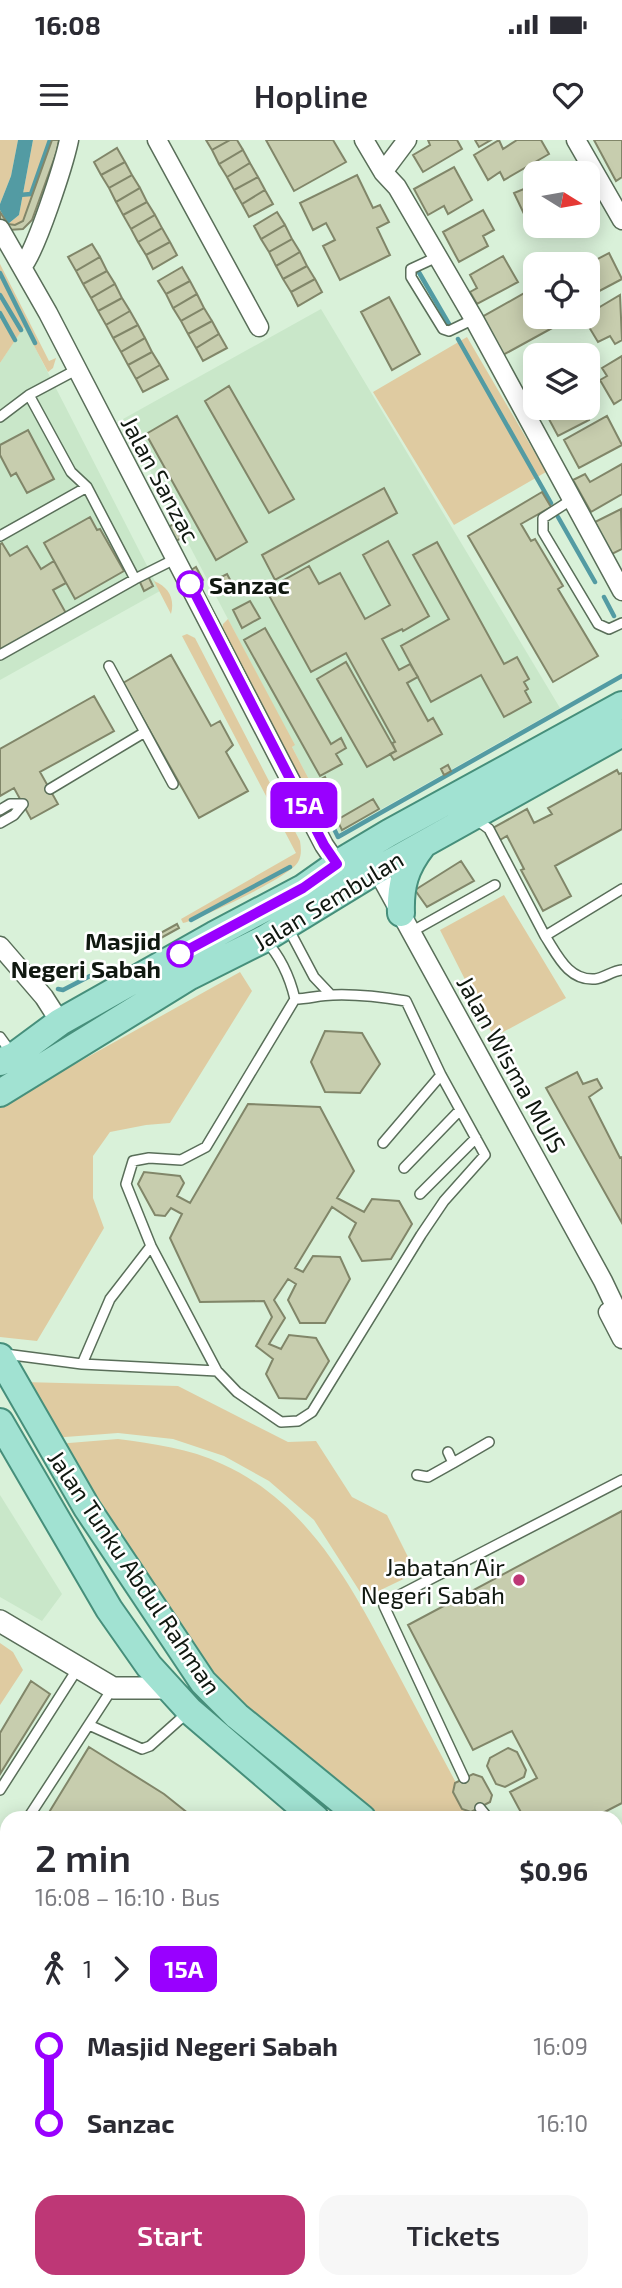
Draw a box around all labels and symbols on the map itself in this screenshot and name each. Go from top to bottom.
north arrow [523,161,600,238]
street label: Jalan Sanzac [116,411,206,547]
place label: Sanzac [209,570,290,599]
marker: Sanzac [177,571,203,597]
line badge: 15A [264,782,344,828]
street label: Jalan Sembulan [248,844,408,956]
place label: Masjid Negeri Sabah [11,926,161,983]
marker: Masjid Negeri Sabah [167,941,193,967]
street label: Jalan Wisma MUIS [451,970,573,1158]
street label: Jalan Tunku Abdul Rahman [42,1444,228,1700]
place label: Jabatan Air Negeri Sabah [361,1552,505,1609]
marker: Jabatan Air Negeri Sabah [511,1572,527,1588]

